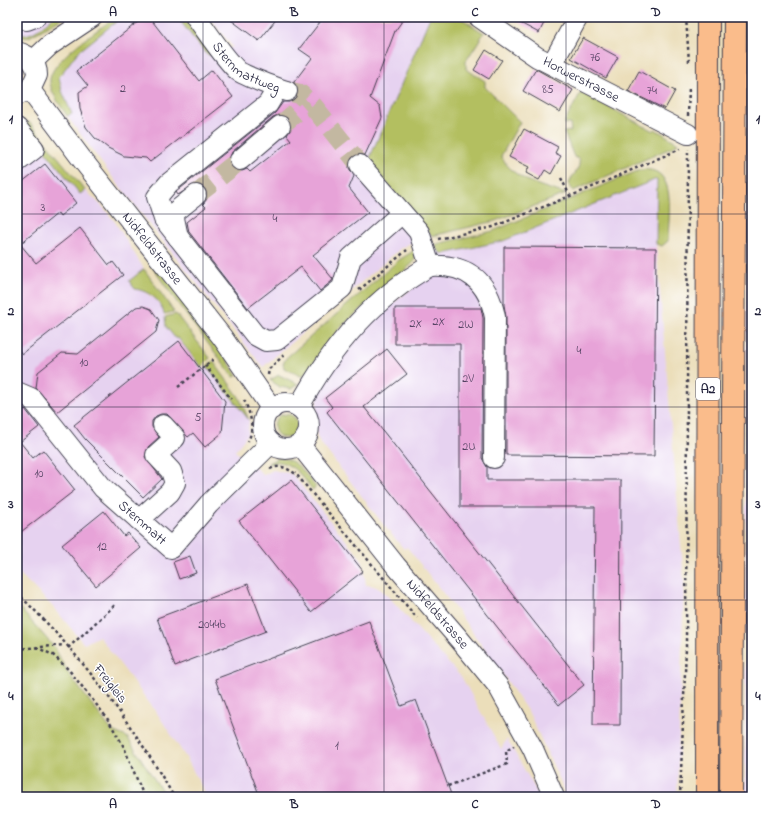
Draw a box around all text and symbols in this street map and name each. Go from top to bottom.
text: A [109,3,117,22]
text: B [289,3,299,22]
text: C [471,3,479,22]
text: D [650,3,661,22]
street label: Sternmattweg [207,37,283,99]
house number: 76 [590,49,601,67]
street label: Horwerstrasse [539,51,624,108]
house number: 2 [120,80,126,98]
house number: 85 [542,81,554,99]
house number: 74 [647,82,657,100]
text: 1 [9,110,14,129]
text: 1 [756,110,761,129]
house number: 3 [41,199,46,217]
street label: Nidfeldstrasse [117,208,188,290]
house number: 4 [273,210,278,228]
text: 2 [7,302,15,321]
text: 2 [754,302,762,321]
house number: 2X [433,313,446,331]
house number: 2X [410,315,423,333]
house number: 2W [458,316,474,334]
house number: 4 [577,342,582,360]
house number: 10 [79,354,89,372]
house number: 2V [462,370,474,388]
road number: A2 [696,378,720,400]
house number: 5 [195,409,202,427]
house number: 2U [462,438,476,456]
house number: 10 [34,465,44,483]
text: 3 [7,495,14,514]
street label: Sternmatt [113,495,172,550]
text: 3 [754,495,761,514]
house number: 12 [97,538,107,556]
street label: Nidfeldstrasse [401,574,474,654]
house number: 2044b [198,616,226,634]
street label: Freigleis [86,659,132,709]
text: 4 [7,687,14,706]
text: 4 [754,687,761,706]
house number: 1 [335,737,339,755]
text: A [109,795,117,814]
text: B [289,795,299,814]
text: C [471,795,479,814]
text: D [650,795,661,814]

